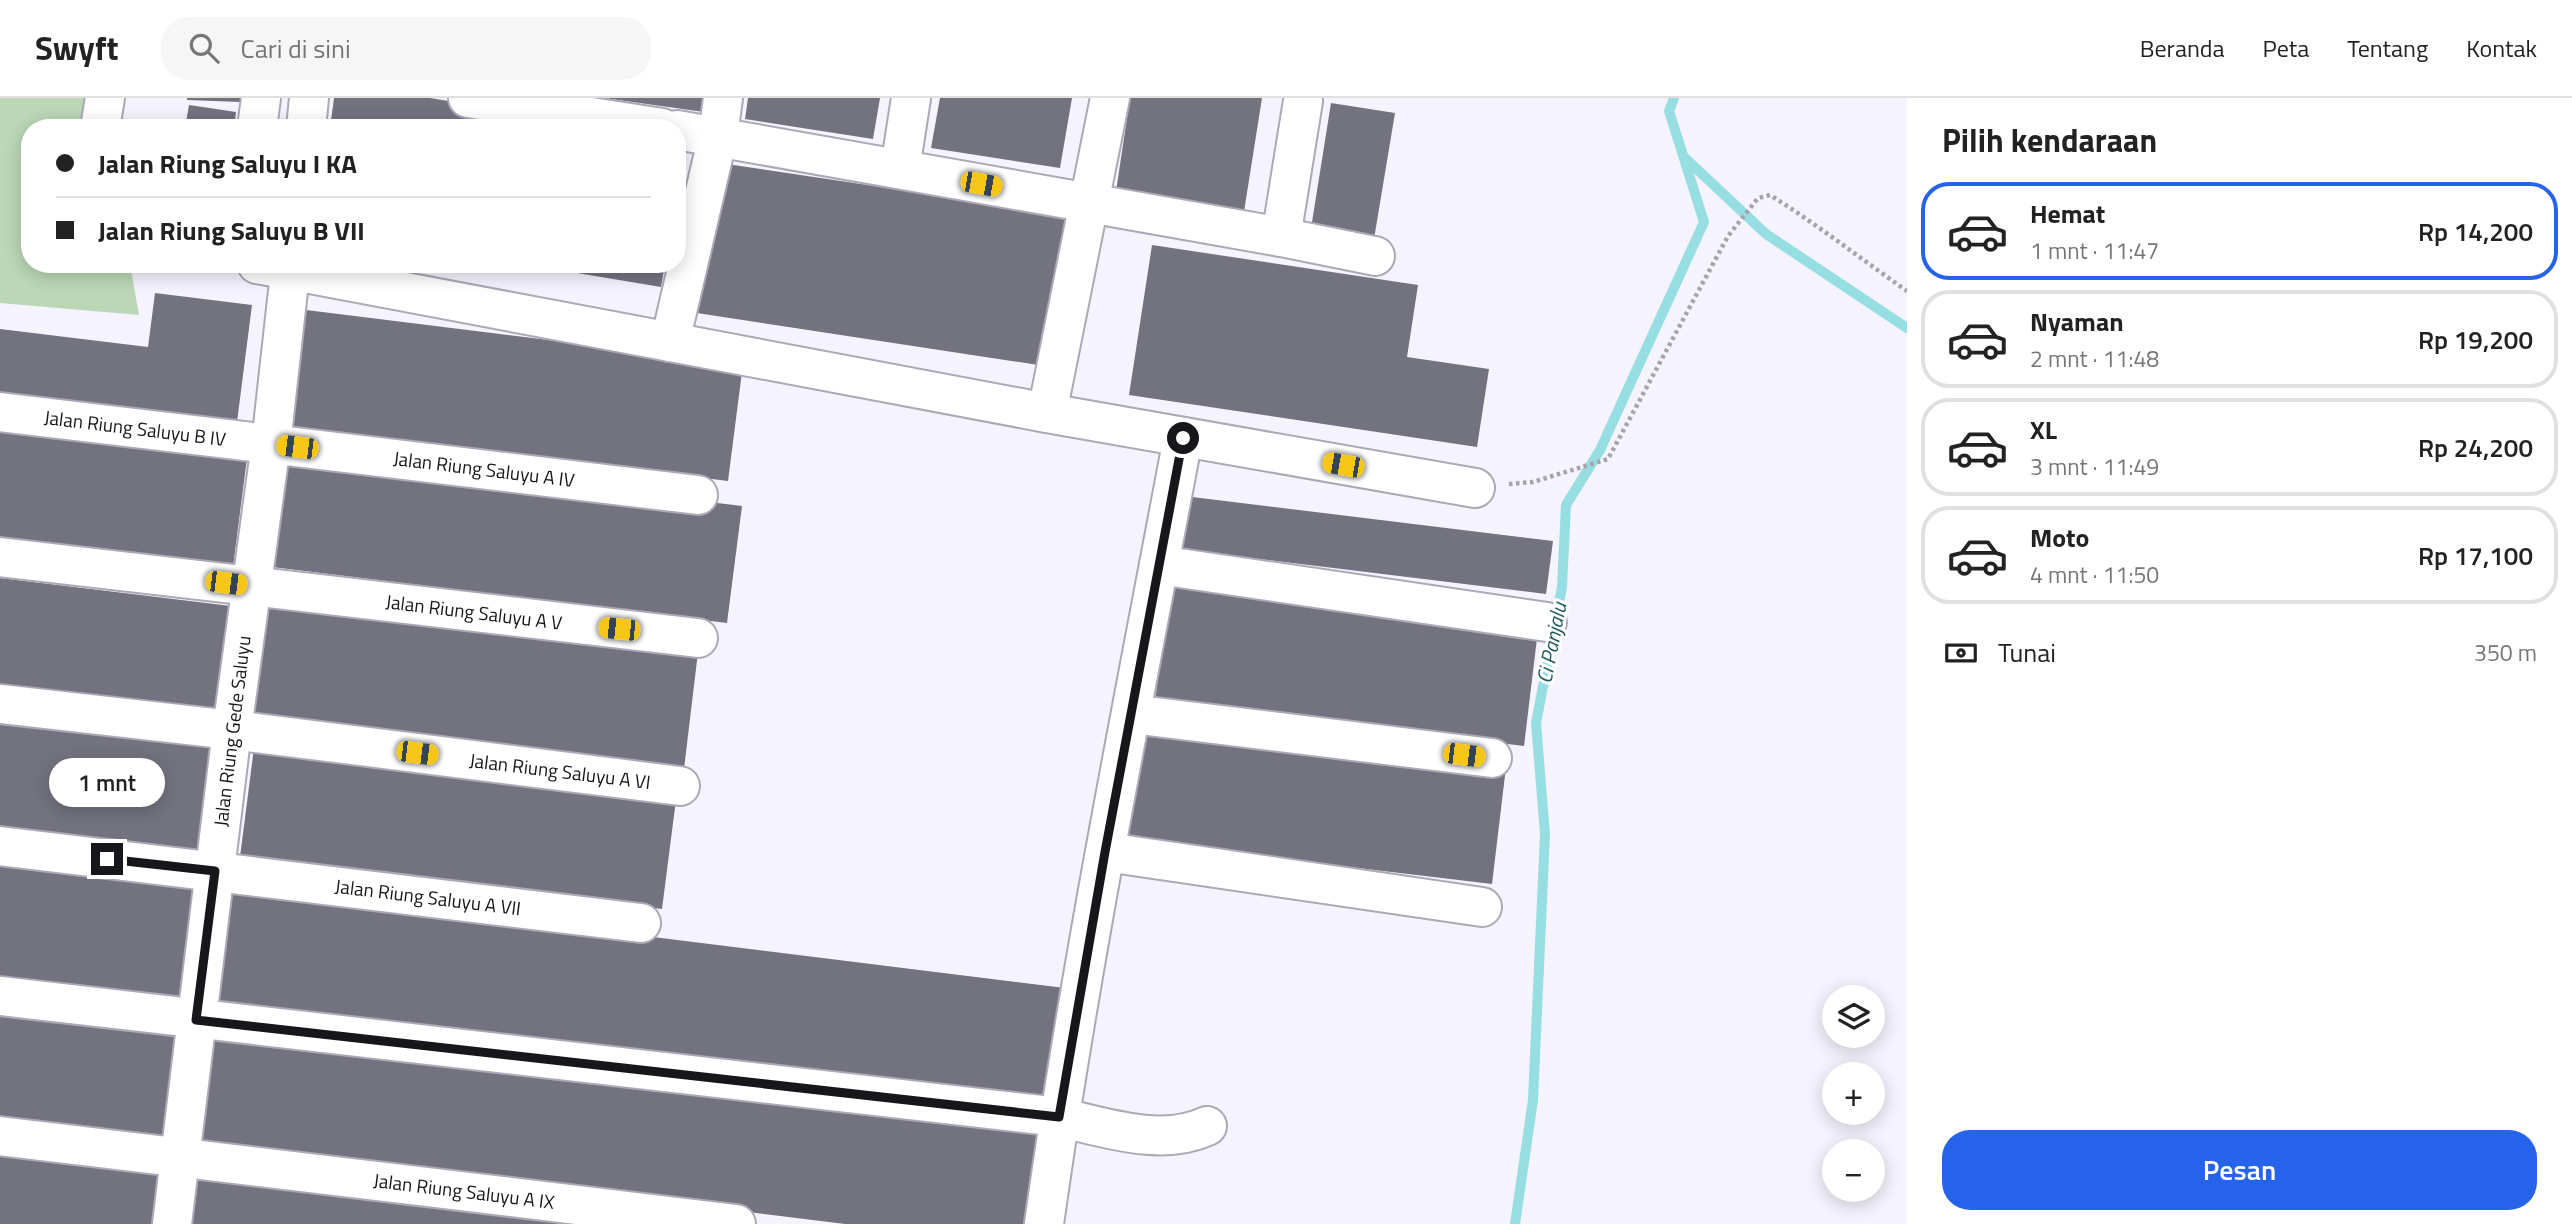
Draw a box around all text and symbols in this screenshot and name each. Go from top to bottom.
search box [161,17,651,80]
text: Swyft [35,23,119,73]
icon: search [185,29,223,67]
text: Cari di sini [241,29,351,68]
text: Beranda [2140,30,2225,66]
text: Peta [2263,30,2309,66]
text: Tentang [2347,30,2428,66]
text: Kontak [2466,30,2537,66]
text: Pilih kendaraan [1942,116,2157,164]
text: Jalan Riung Saluyu I KA [98,144,357,183]
car [959,170,1004,198]
text: Hemat [2030,194,2105,233]
icon: car [1946,200,2009,263]
text: Jalan Riung Saluyu B VII [98,211,365,250]
text: Rp 14,200 [2418,212,2533,251]
text: 1 mnt · 11:47 [2030,233,2159,268]
text: Nyaman [2030,302,2124,341]
icon: car [1946,308,2009,371]
text: Rp 19,200 [2418,320,2533,359]
text: 2 mnt · 11:48 [2030,341,2159,376]
street label: Jalan Riung Saluyu B IV [43,402,228,453]
text: XL [2030,410,2057,449]
icon: car [1946,416,2009,479]
route start [1167,422,1199,454]
text: Rp 24,200 [2418,428,2533,467]
car [275,434,320,460]
street label: Jalan Riung Saluyu A IV [392,443,576,494]
text: 3 mnt · 11:49 [2030,449,2159,484]
car [1321,451,1366,479]
text: Moto [2030,518,2089,557]
icon: car [1946,524,2009,587]
text: Rp 17,100 [2418,536,2533,575]
text: 4 mnt · 11:50 [2030,557,2159,592]
car [204,570,249,596]
street label: Jalan Riung Saluyu A V [384,586,564,637]
water label: Ci Panjalu [1528,598,1575,686]
car [598,616,641,642]
text: Tunai [1998,633,2056,672]
street label: Jalan Riung Gede Saluyu [205,634,258,828]
icon: cash [1942,634,1980,672]
text: 350 m [2474,635,2537,670]
car [395,740,440,766]
car [1442,742,1487,768]
street label: Jalan Riung Saluyu A VI [468,745,652,796]
callout: 1 mnt [49,758,165,806]
text: 1 mnt [78,765,136,800]
route end [91,843,123,875]
street label: Jalan Riung Saluyu A VII [333,871,523,922]
map controls [1822,985,1885,1202]
button: layers [1822,985,1885,1048]
button: + [1822,1062,1885,1125]
button: Pesan [1942,1130,2537,1210]
button: − [1822,1139,1885,1202]
street label: Jalan Riung Saluyu A IX [372,1165,557,1216]

